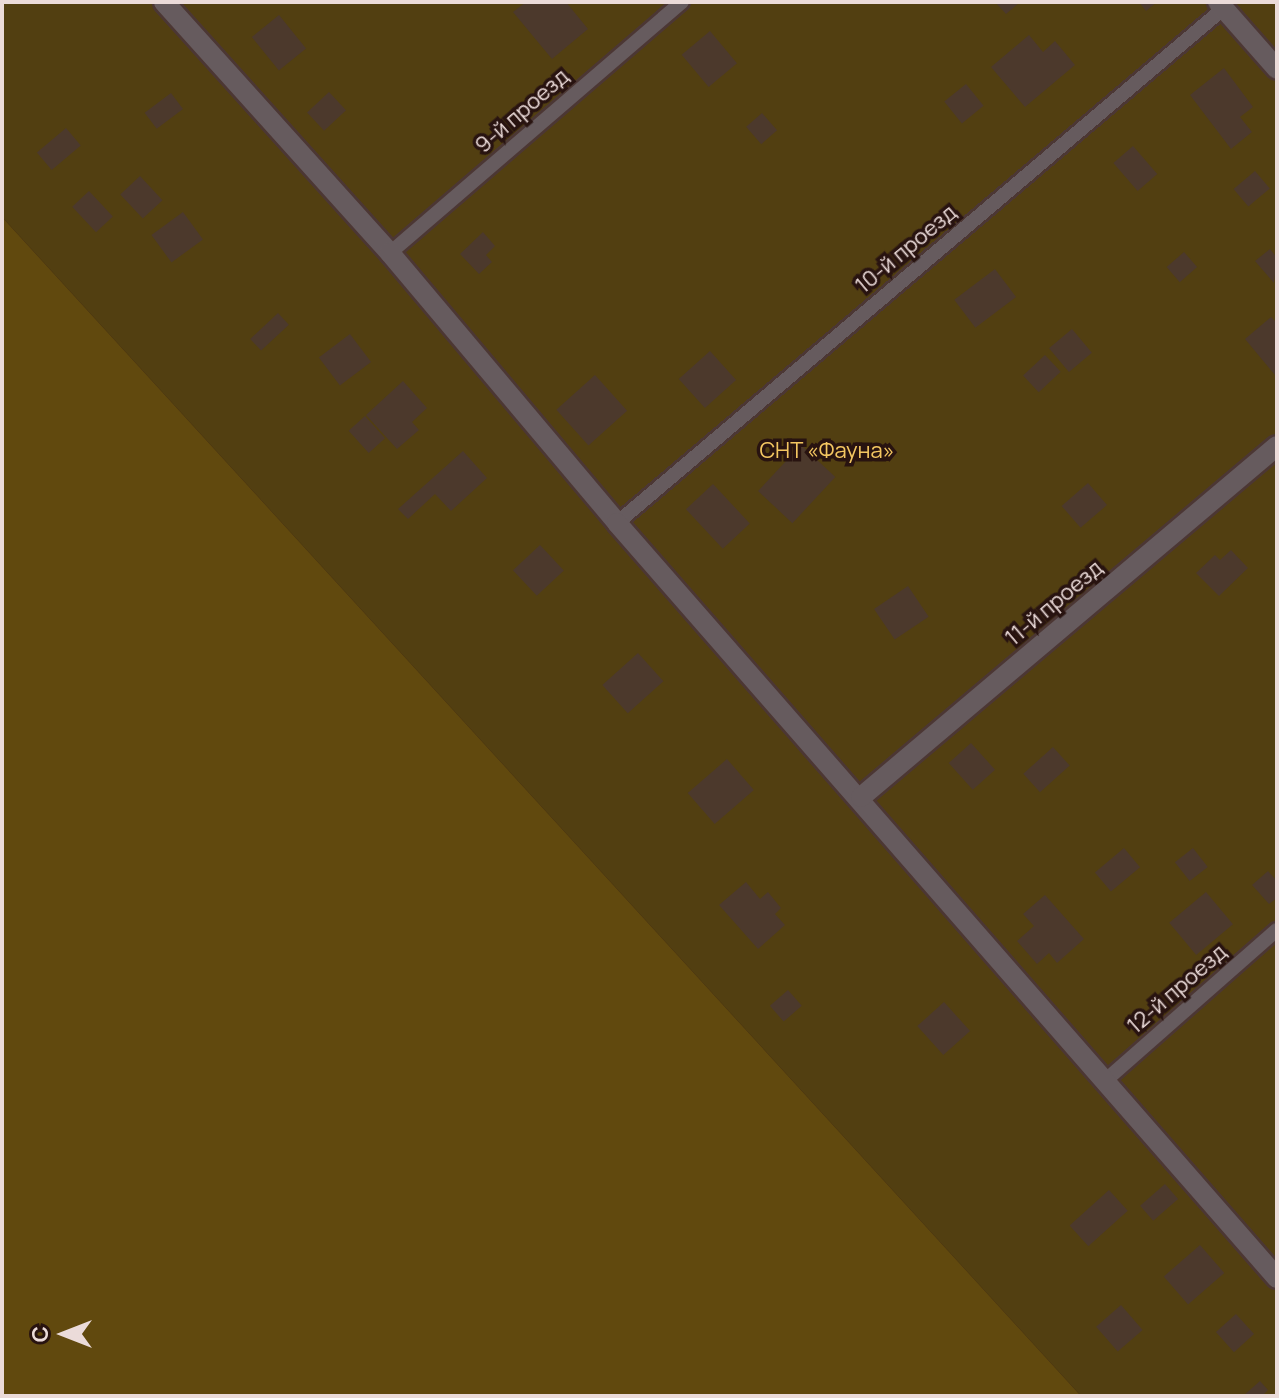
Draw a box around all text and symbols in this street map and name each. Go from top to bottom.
street label: 9-й проезд [470,63,574,159]
street label: 10-й проезд [850,199,962,299]
park label: СНТ «Фауна» [759,438,895,464]
street label: 11-й проезд [1000,555,1108,651]
street label: 12-й проезд [1122,939,1232,1039]
north arrow [24,1294,104,1374]
text: С [25,1326,55,1342]

